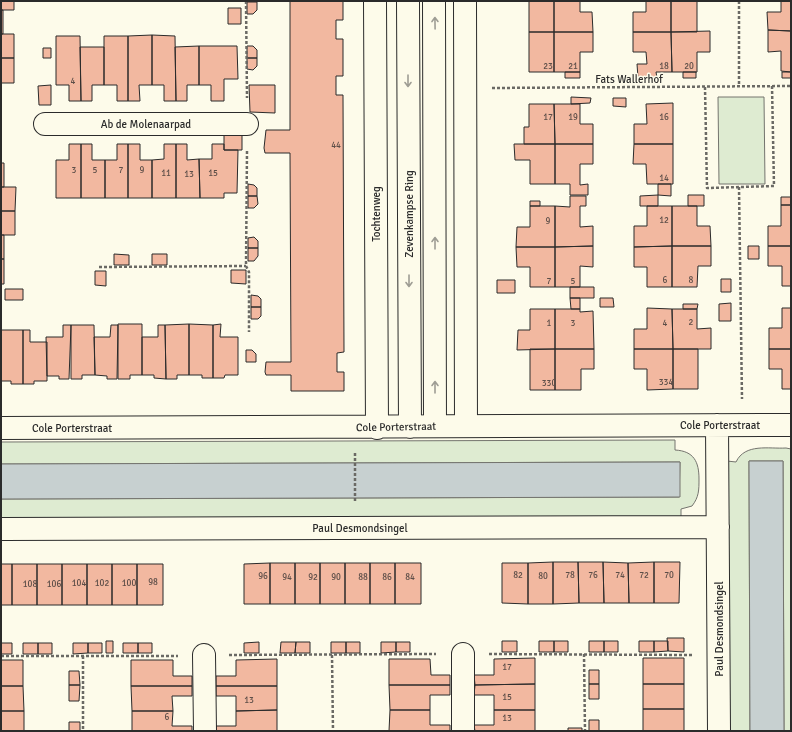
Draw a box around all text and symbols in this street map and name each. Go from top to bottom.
one-way arrow [431,17,439,30]
house number: 23 [543,61,553,72]
house number: 21 [568,61,578,72]
house number: 18 [659,61,669,72]
house number: 20 [684,61,694,72]
street label: Fats Wallerhof [595,73,664,86]
one-way arrow [404,74,412,87]
house number: 4 [71,76,76,87]
house number: 17 [543,112,553,123]
house number: 19 [568,112,578,123]
house number: 16 [659,112,669,123]
street label: Ab de Molenaarpad [101,118,191,131]
house number: 44 [331,140,341,151]
house number: 3 [72,165,77,176]
house number: 5 [93,165,98,176]
house number: 7 [119,165,124,176]
house number: 9 [140,165,145,176]
house number: 11 [161,168,171,179]
house number: 15 [208,168,218,179]
house number: 13 [184,169,194,180]
street label: Zevenkampse Ring [403,170,416,258]
house number: 14 [659,173,669,184]
street label: Tochtenweg [370,186,383,242]
house number: 12 [659,215,669,226]
house number: 9 [546,216,551,227]
one-way arrow [431,237,439,250]
one-way arrow [405,274,413,287]
house number: 6 [663,275,668,286]
house number: 8 [689,275,694,286]
house number: 7 [547,276,552,287]
house number: 5 [571,276,576,287]
house number: 2 [689,317,694,328]
house number: 1 [547,318,552,329]
house number: 3 [571,318,576,329]
house number: 4 [663,318,668,329]
house number: 334 [659,377,673,388]
house number: 330 [542,378,556,389]
one-way arrow [431,381,439,394]
street label: Cole Porterstraat [680,419,760,432]
street label: Cole Porterstraat [356,420,436,434]
street label: Cole Porterstraat [32,422,112,435]
street label: Paul Desmondsingel [312,522,408,535]
house number: 82 [513,570,523,581]
house number: 78 [565,570,575,581]
house number: 76 [588,570,598,581]
house number: 74 [615,570,625,581]
house number: 72 [639,570,649,581]
house number: 70 [664,570,674,581]
house number: 96 [258,571,268,582]
house number: 80 [538,571,548,582]
house number: 94 [282,572,292,583]
house number: 92 [308,572,318,583]
house number: 90 [331,572,341,583]
house number: 88 [358,572,368,583]
house number: 86 [382,572,392,583]
house number: 84 [405,572,415,583]
house number: 98 [148,577,158,588]
house number: 104 [72,578,86,589]
house number: 102 [95,578,109,589]
house number: 100 [122,578,136,589]
house number: 108 [23,579,37,590]
house number: 106 [47,579,61,590]
street label: Paul Desmondsingel [713,581,726,677]
house number: 17 [502,662,512,673]
house number: 15 [502,692,512,703]
house number: 13 [244,695,254,706]
house number: 6 [165,712,170,723]
house number: 13 [502,713,512,724]

